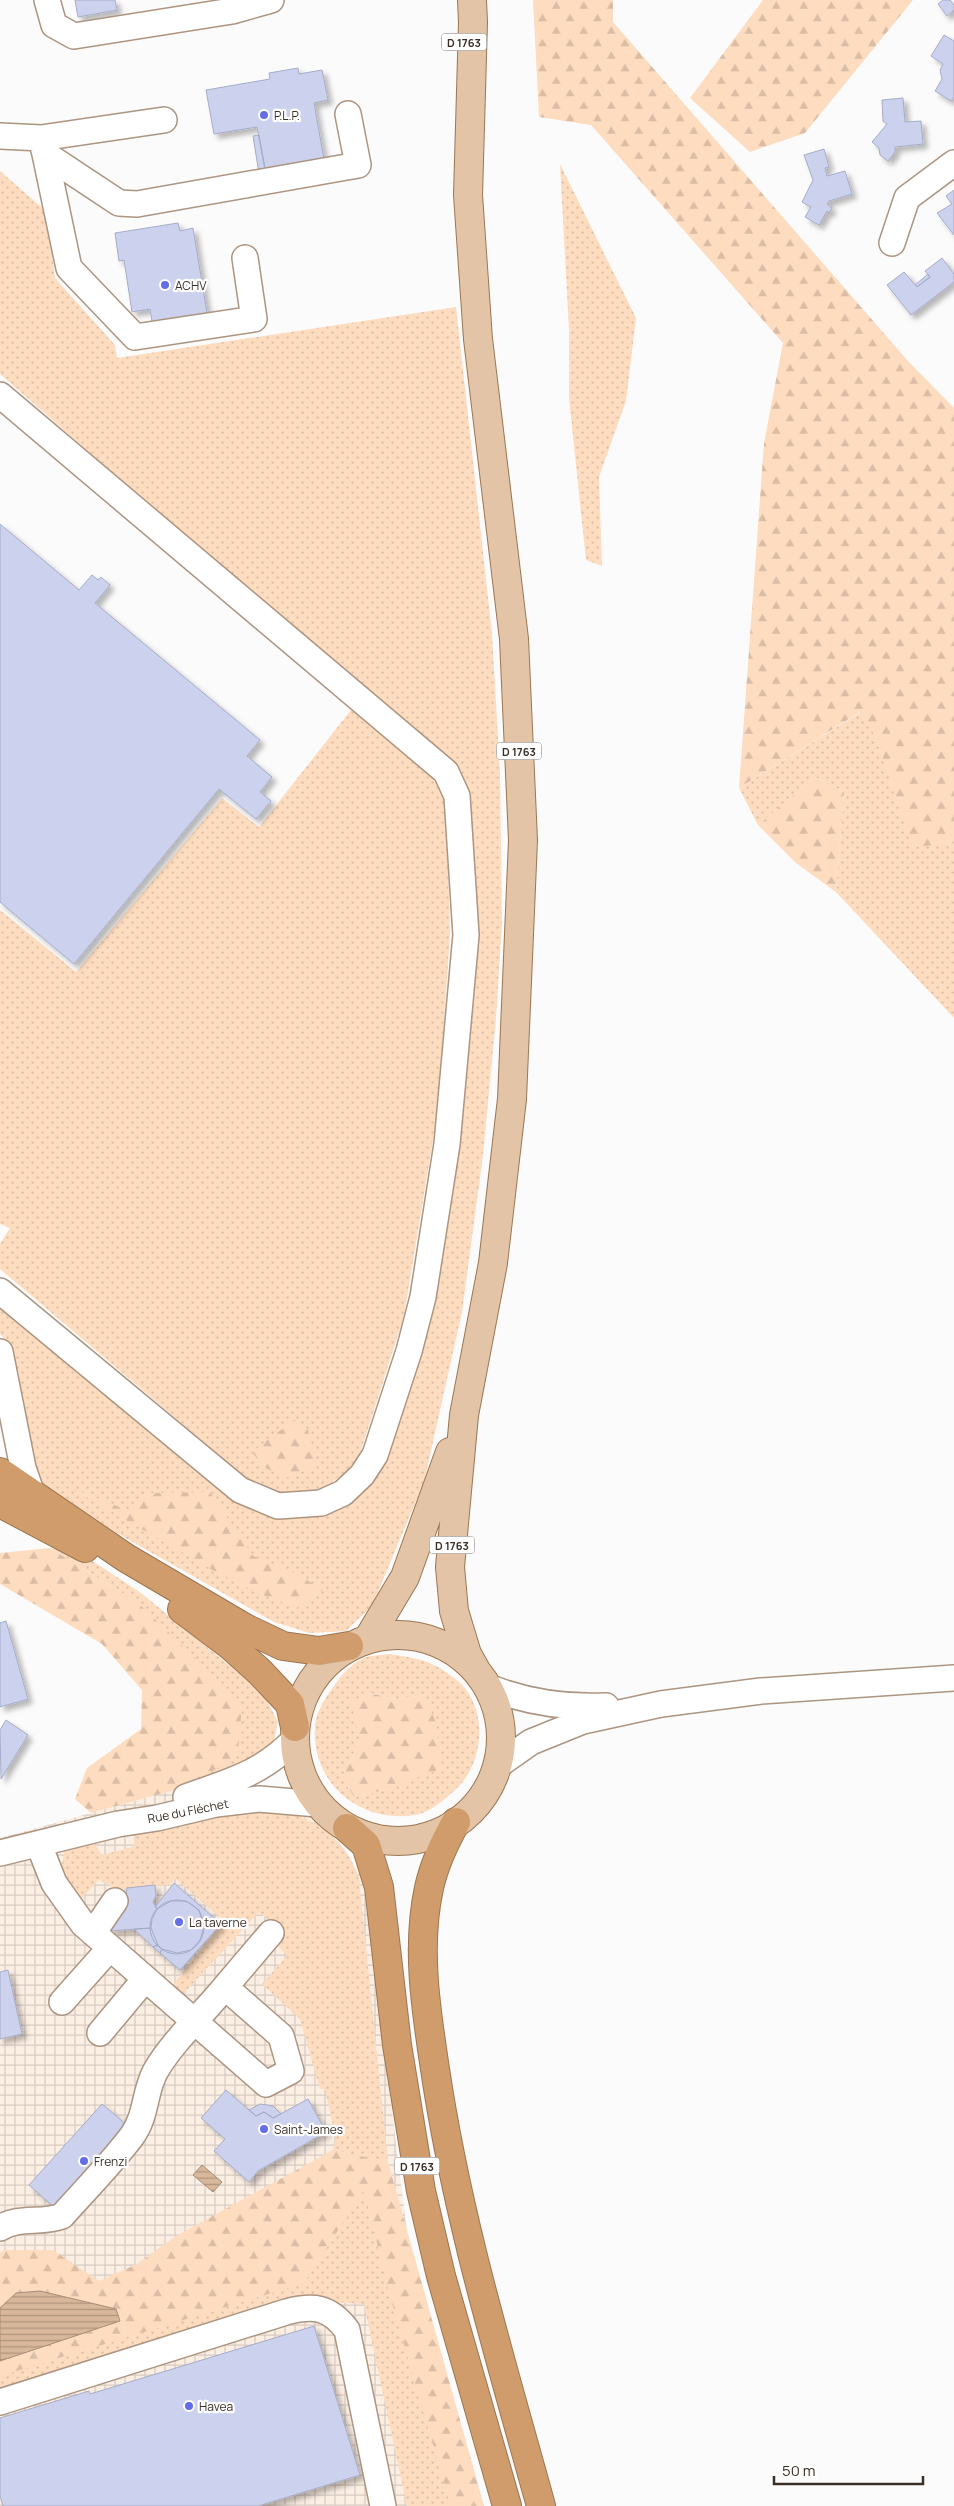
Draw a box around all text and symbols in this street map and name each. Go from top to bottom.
road number: D 1763 [442,34,486,51]
place label: P.L.P. [274,107,300,124]
marker: P.L.P. [258,109,270,121]
place label: ACHV [175,277,207,294]
marker: ACHV [159,279,171,291]
road number: D 1763 [496,742,542,759]
road number: D 1763 [430,1536,474,1554]
street label: Rue du Fléchet [146,1795,230,1827]
place label: La taverne [189,1914,247,1931]
marker: La taverne [173,1916,185,1928]
place label: Saint-James [274,2121,343,2138]
marker: Saint-James [258,2123,270,2135]
place label: Frenzi [94,2153,127,2170]
marker: Frenzi [78,2155,90,2167]
road number: D 1763 [394,2158,440,2174]
place label: Havea [199,2398,233,2415]
marker: Havea [183,2400,195,2412]
scale bar [774,2454,923,2486]
text: 50 m [782,2460,816,2481]

